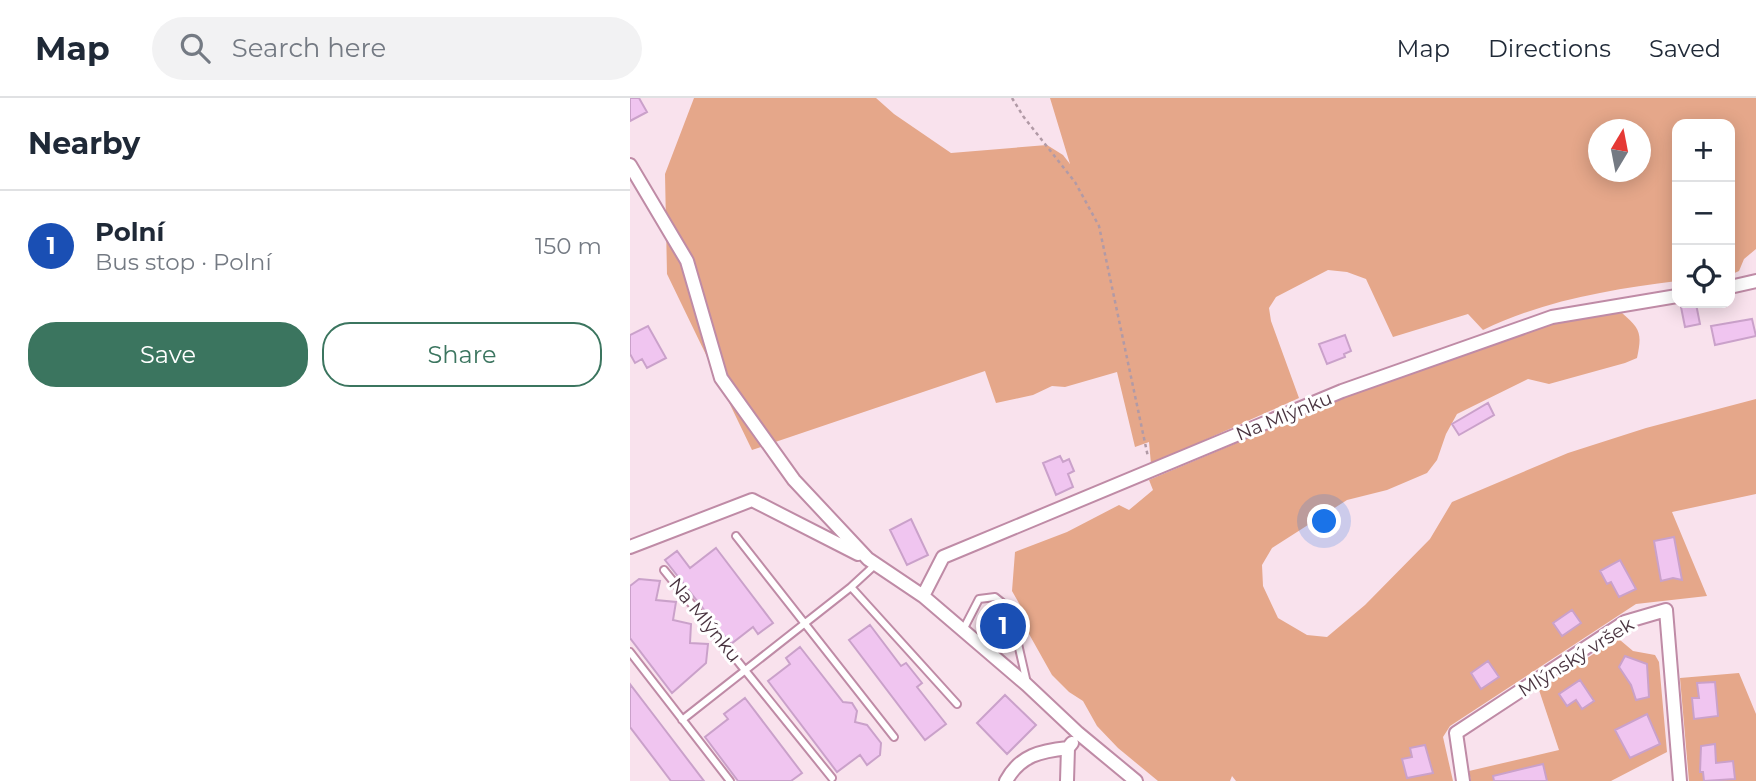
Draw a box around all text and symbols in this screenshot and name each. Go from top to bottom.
search box [152,17,642,80]
text: Map [35,28,110,68]
icon: search [176,29,214,67]
text: Search here [232,32,386,64]
text: Map [1397,34,1450,63]
text: Directions [1488,34,1611,63]
text: Saved [1649,34,1721,63]
north arrow [1588,119,1651,182]
map controls [1672,119,1735,308]
button: + [1672,119,1735,182]
text: Nearby [28,125,140,162]
button: − [1672,182,1735,245]
text: Polní [95,216,164,248]
text: 1 [46,232,56,260]
text: 150 m [535,232,602,260]
button: locate [1672,245,1735,308]
text: Bus stop · Polní [95,248,272,276]
button: Save [28,322,308,387]
button: Share [322,322,602,387]
street label: Na Mlýnku [1232,386,1336,446]
your location [1307,504,1341,538]
street label: Na Mlýnku [664,573,746,667]
pin: 1 [980,600,1026,652]
street label: Mlýnský vršek [1514,612,1638,702]

